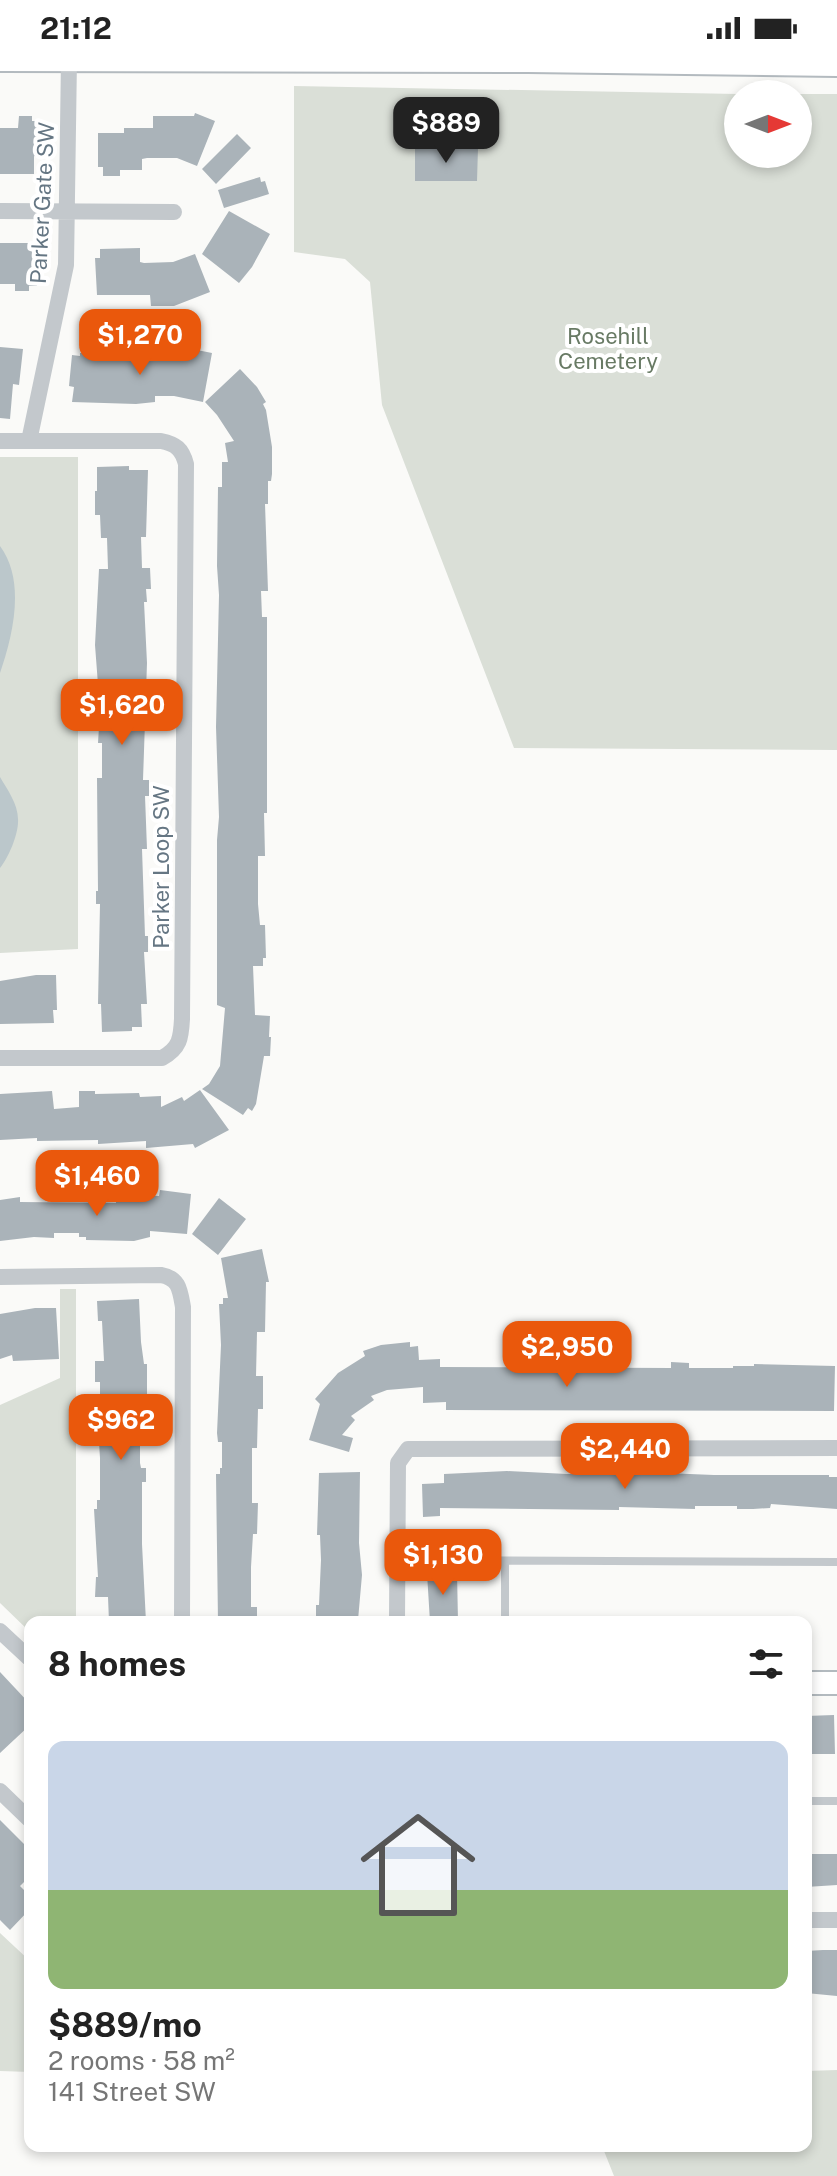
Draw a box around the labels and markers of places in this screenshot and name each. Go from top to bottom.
pin: $889 [399,97,493,165]
pin: $1,270 [75,309,205,377]
pin: $1,620 [57,679,187,747]
pin: $1,460 [32,1150,162,1218]
pin: $2,950 [502,1321,632,1389]
pin: $962 [74,1394,168,1462]
pin: $2,440 [560,1423,690,1491]
pin: $1,130 [378,1529,508,1597]

